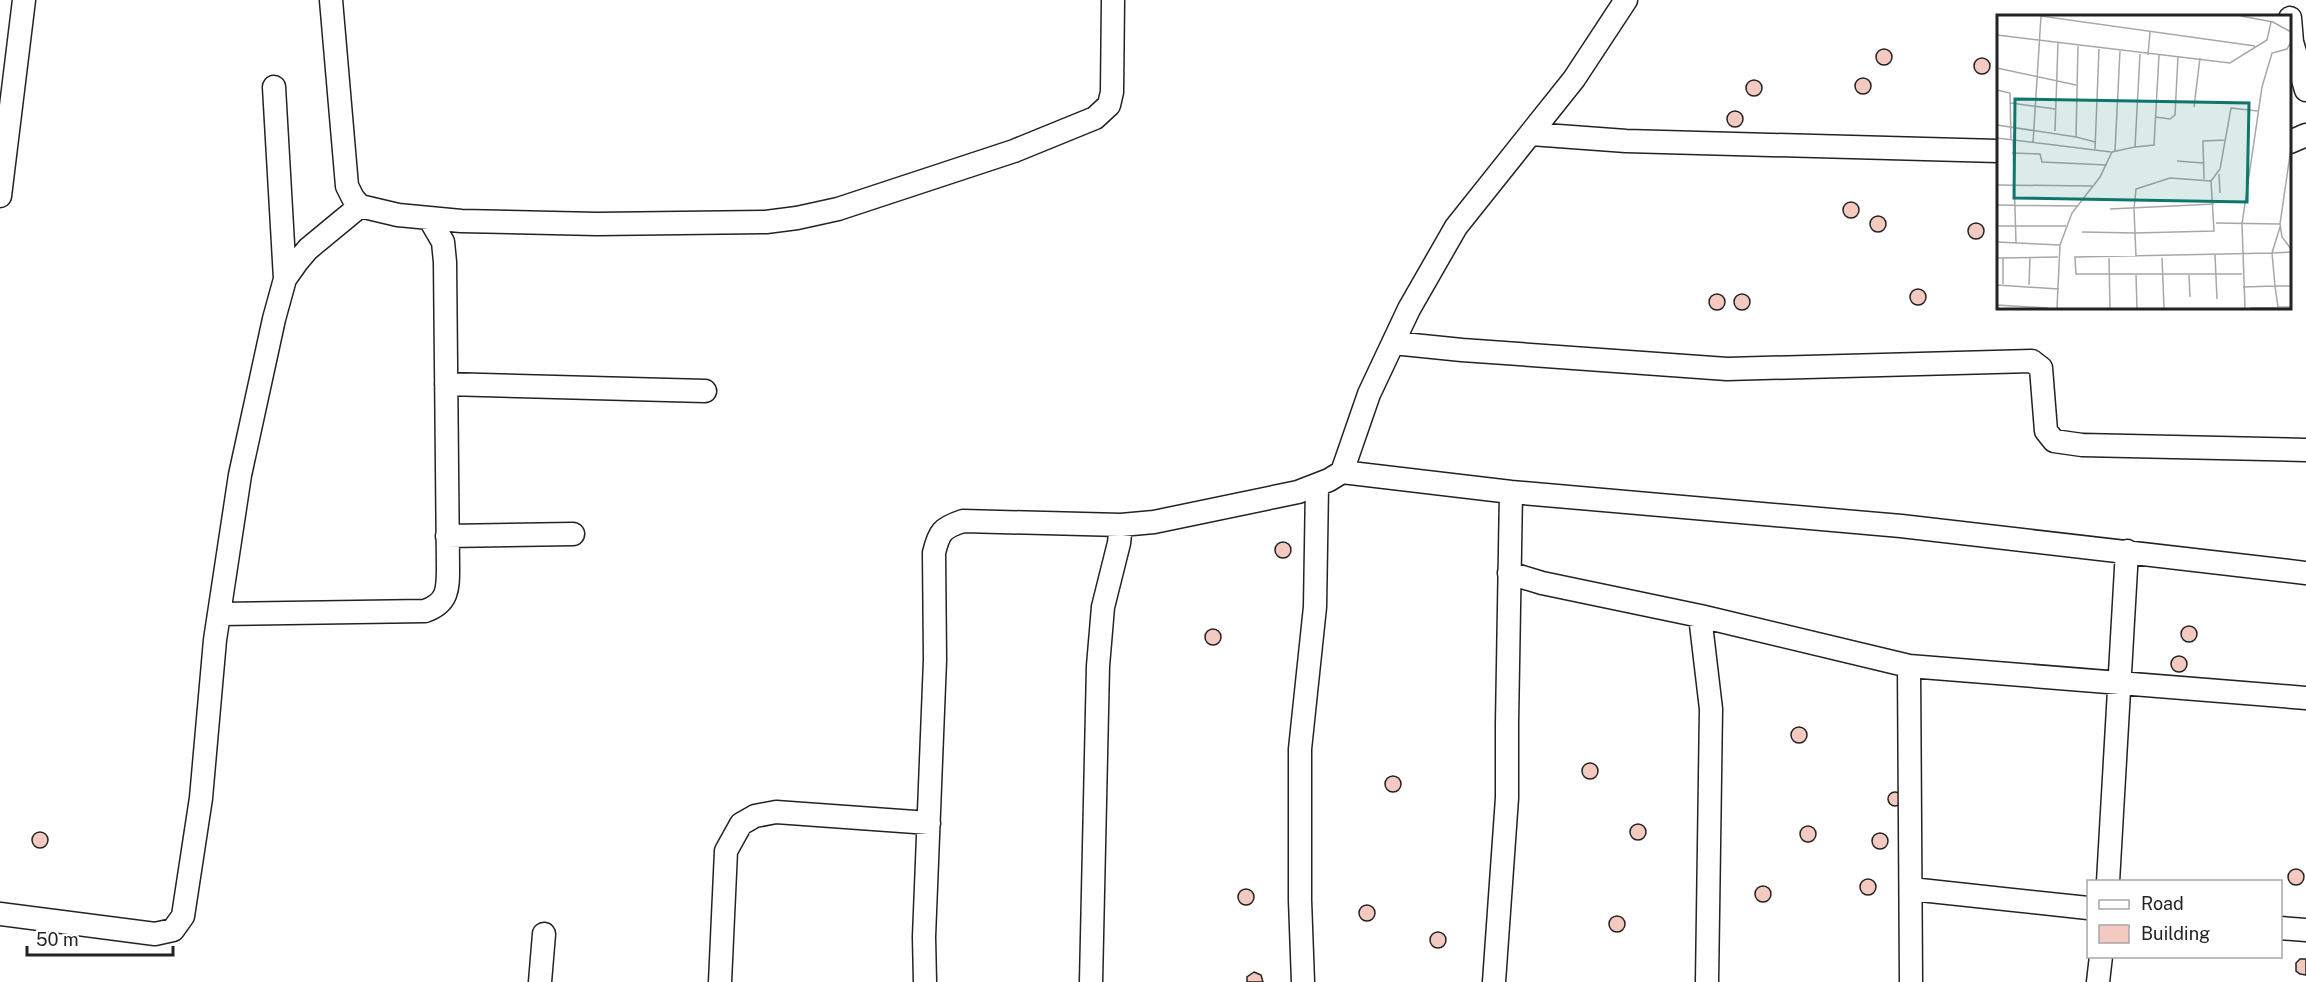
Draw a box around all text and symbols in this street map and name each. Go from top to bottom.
inset map [1997,15,2291,309]
legend [2087,880,2282,958]
text: Road [2141,893,2184,914]
scale bar [27,919,172,957]
text: Building [2141,923,2210,944]
text: 50 m [36,929,79,950]

